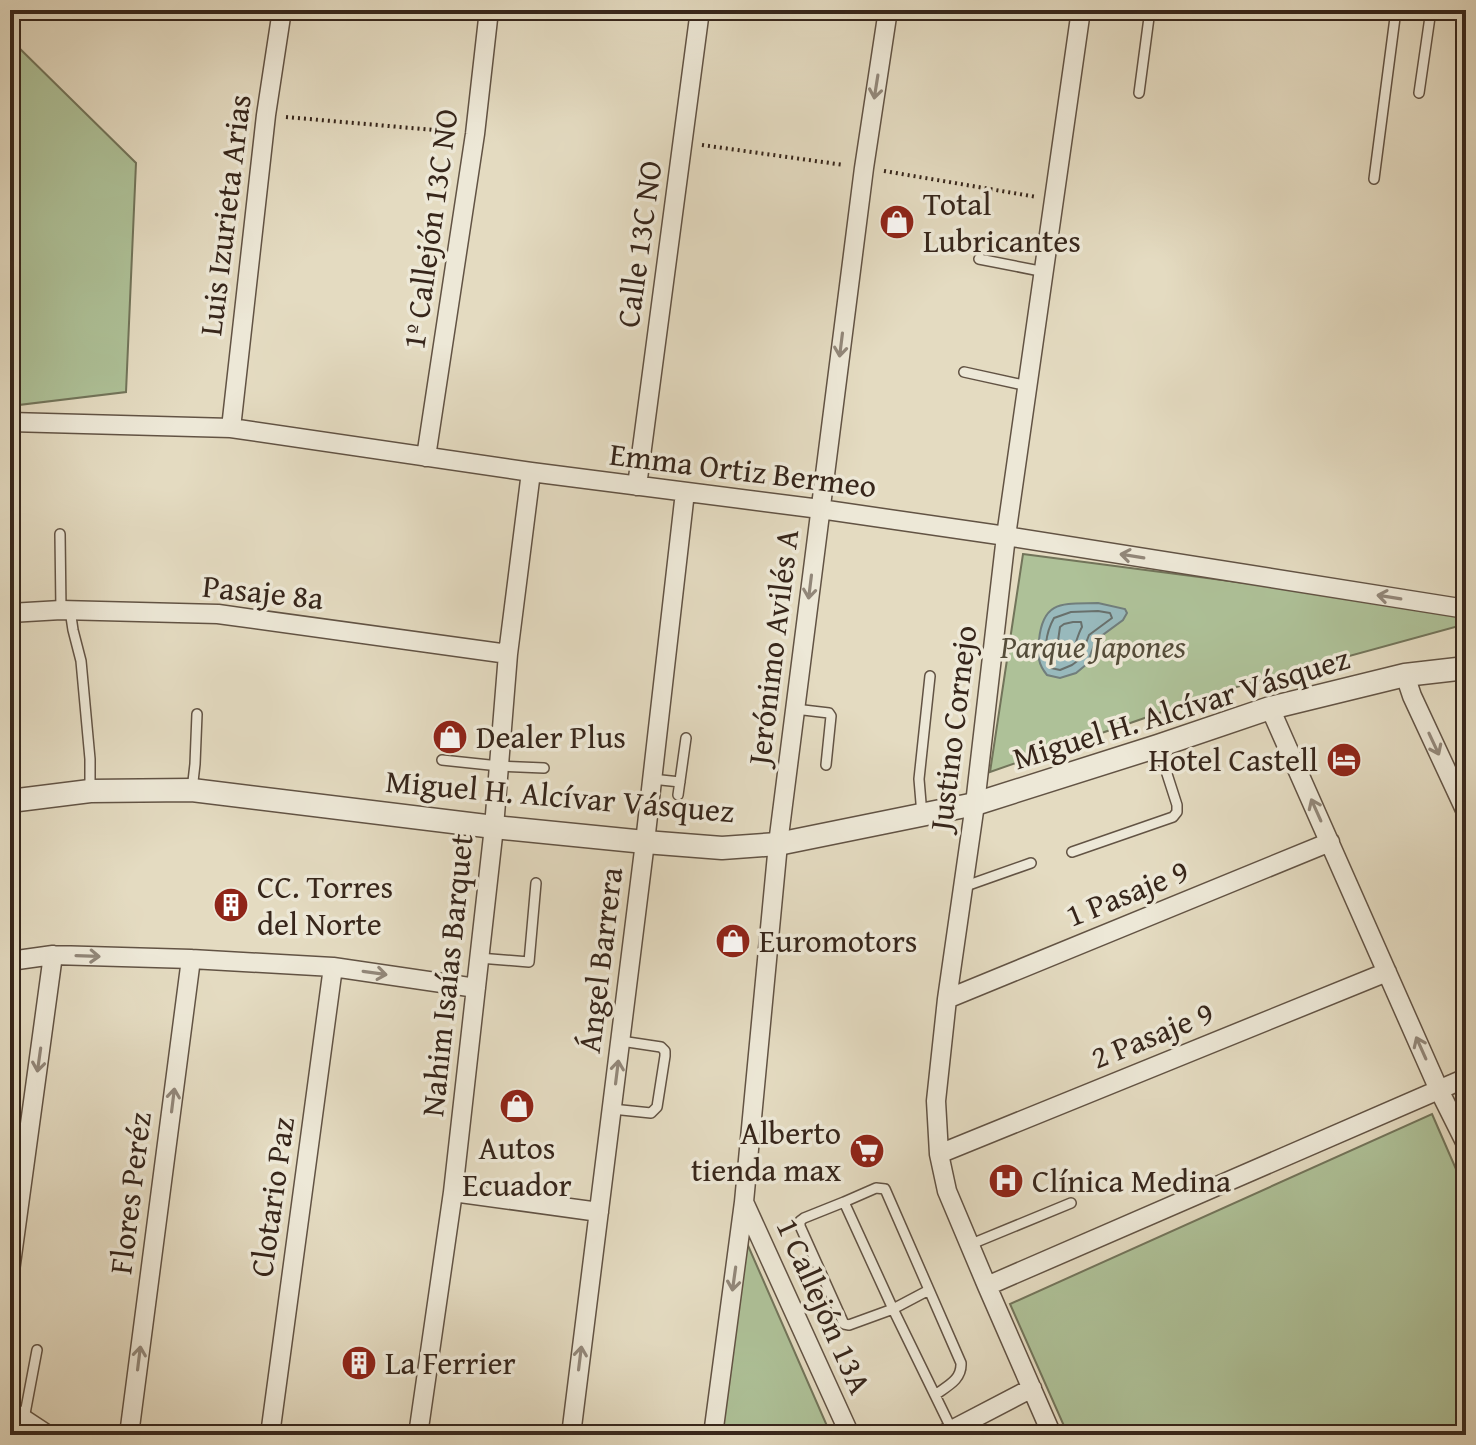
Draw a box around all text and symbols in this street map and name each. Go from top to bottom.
one-way arrow [868,74,883,99]
street label: Luis Izurieta Arias [186,92,263,338]
street label: 1º Callejón 13C NO [389,106,470,352]
street label: Calle 13C NO [604,157,673,330]
place label: Total Lubricantes [923,180,1081,264]
shop icon: Total Lubricantes [878,203,916,241]
one-way arrow [833,332,848,357]
street label: Emma Ortiz Bermeo [607,430,879,509]
street label: Jerónimo Avilés A [734,526,810,771]
one-way arrow [1120,548,1145,563]
street label: Pasaje 8a [200,562,326,621]
one-way arrow [803,573,818,600]
one-way arrow [1377,588,1402,603]
street label: Justino Cornejo [916,623,988,837]
park label: Parque Japones [999,623,1186,670]
street label: Miguel H. Alcívar Vásquez [1007,634,1355,781]
place label: Dealer Plus [476,713,626,760]
shop icon: Dealer Plus [431,718,469,756]
one-way arrow [1427,732,1442,756]
place label: Hotel Castell [1149,736,1318,783]
hotel icon: Hotel Castell [1325,741,1363,779]
street label: Miguel H. Alcívar Vásquez [384,757,736,834]
one-way arrow [1307,798,1322,823]
street label: Nahim Isaías Barquet [408,831,485,1119]
street label: 1 Pasaje 9 [1058,847,1195,938]
place label: CC. Torres del Norte [257,863,393,947]
street label: Ángel Barrera [565,865,634,1055]
building icon: CC. Torres del Norte [212,886,250,924]
place label: Euromotors [759,917,918,964]
shop icon: Euromotors [714,922,752,960]
one-way arrow [74,949,101,964]
one-way arrow [362,966,387,981]
street label: 2 Pasaje 9 [1083,989,1220,1080]
one-way arrow [1412,1036,1427,1061]
one-way arrow [31,1047,46,1072]
one-way arrow [609,1059,624,1086]
one-way arrow [165,1087,180,1114]
shop icon: Autos Ecuador [498,1087,536,1125]
street label: Flores Peréz [96,1109,163,1277]
place label: Alberto tienda max [691,1109,842,1193]
street label: Clotario Paz [237,1114,306,1280]
place label: Autos Ecuador [462,1124,572,1208]
supermarket icon: Alberto tienda max [848,1132,886,1170]
place label: Clínica Medina [1032,1157,1231,1204]
hospital icon: Clínica Medina [987,1162,1025,1200]
street label: 1 Callejón 13A [765,1210,884,1402]
one-way arrow [726,1265,741,1292]
place label: La Ferrier [385,1339,516,1386]
building icon: La Ferrier [340,1344,378,1382]
one-way arrow [573,1345,588,1372]
one-way arrow [132,1346,147,1371]

